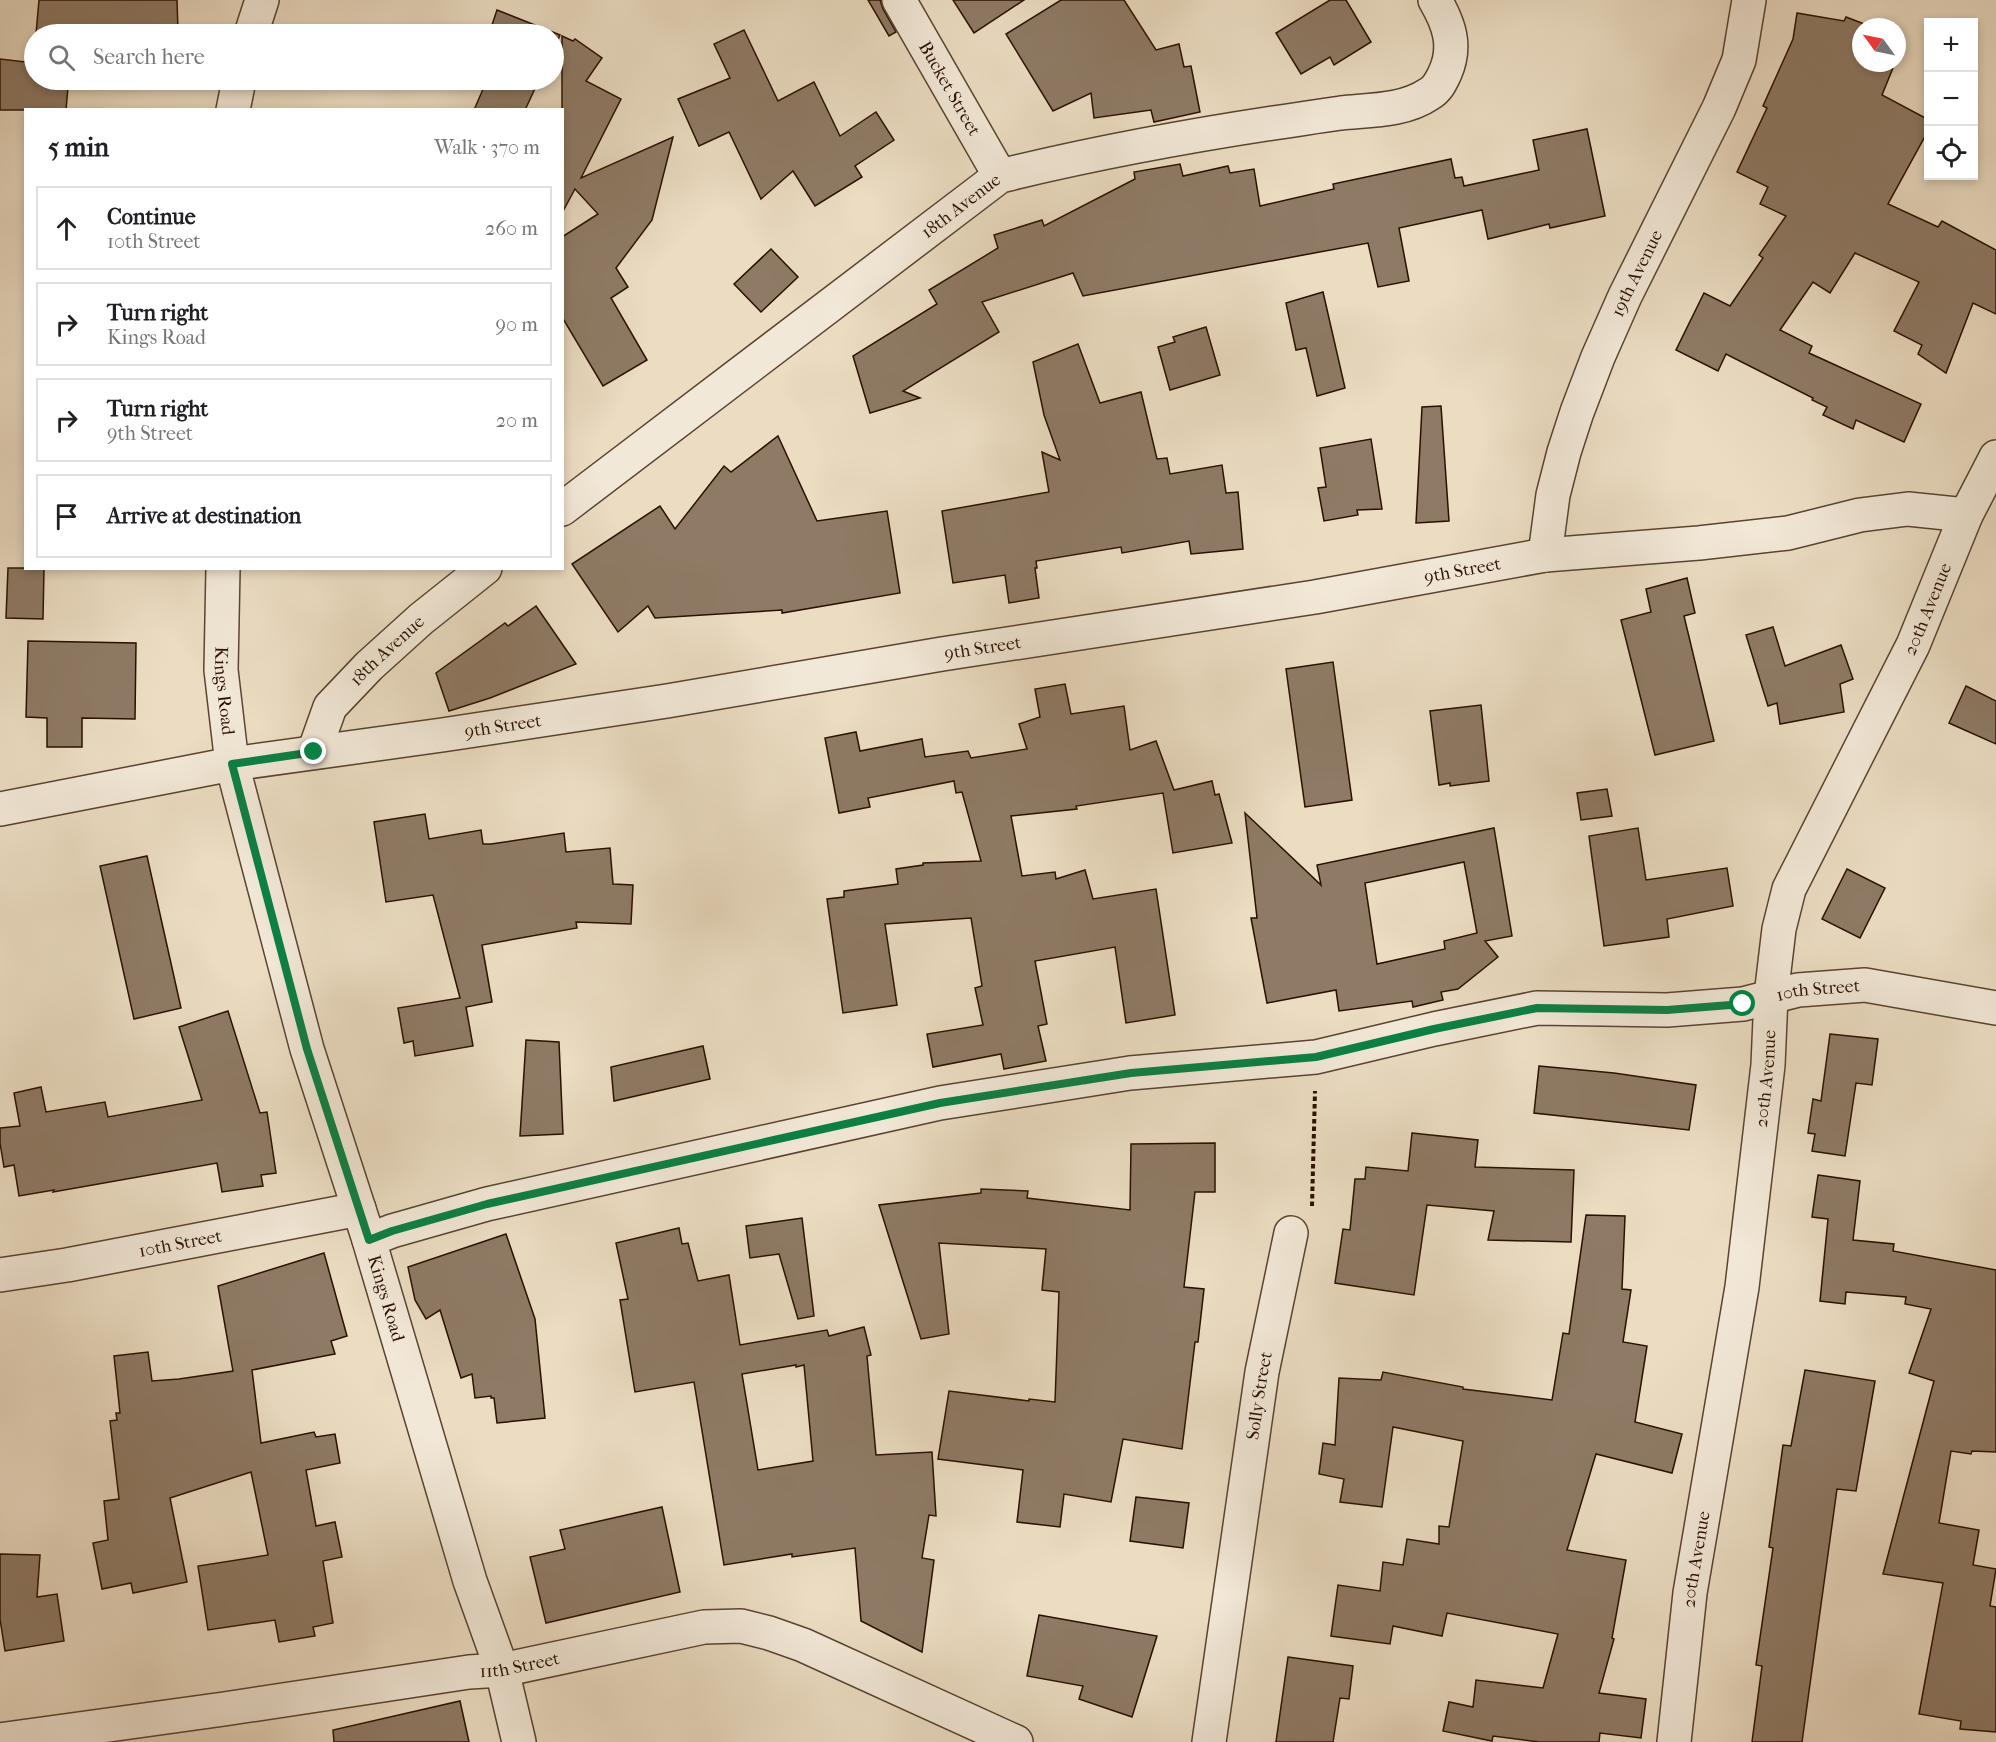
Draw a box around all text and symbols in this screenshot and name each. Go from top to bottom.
north arrow [1852,18,1906,72]
map controls [1924,18,1978,180]
button: + [1924,18,1978,72]
search box [24,24,564,90]
street label: Bucket Street [914,38,985,140]
icon: search [45,41,78,74]
text: Search here [93,44,205,70]
button: − [1924,72,1978,126]
button: locate [1924,126,1978,180]
text: 5 min [48,132,109,163]
text: Walk · 370 m [434,136,540,159]
street label: 18th Avenue [917,169,1005,243]
text: Continue [107,204,196,230]
icon: ahead [50,212,83,245]
text: 260 m [485,217,538,240]
street label: 19th Avenue [1607,226,1667,320]
text: 10th Street [107,230,201,253]
text: Turn right [107,300,208,326]
icon: right [50,308,83,341]
text: 90 m [496,313,538,336]
text: Kings Road [107,326,206,349]
text: Turn right [107,396,208,422]
icon: right [50,404,83,437]
text: 20 m [496,409,538,432]
text: 9th Street [107,422,193,445]
icon: arrive [50,500,83,533]
text: Arrive at destination [107,503,301,529]
street label: 9th Street [1422,553,1503,588]
street label: 20th Avenue [1900,560,1956,659]
street label: 18th Avenue [346,611,429,691]
street label: 9th Street [943,632,1023,665]
street label: Kings Road [209,646,239,737]
street label: 9th Street [463,710,543,742]
route end [300,738,326,764]
street label: 10th Street [1774,975,1861,1006]
route start [1729,990,1755,1016]
street label: 20th Avenue [1751,1029,1781,1128]
street label: 10th Street [137,1225,224,1262]
street label: Kings Road [363,1253,409,1344]
street label: Solly Street [1242,1349,1277,1441]
street label: 20th Avenue [1678,1509,1715,1609]
street label: 11th Street [479,1648,562,1682]

